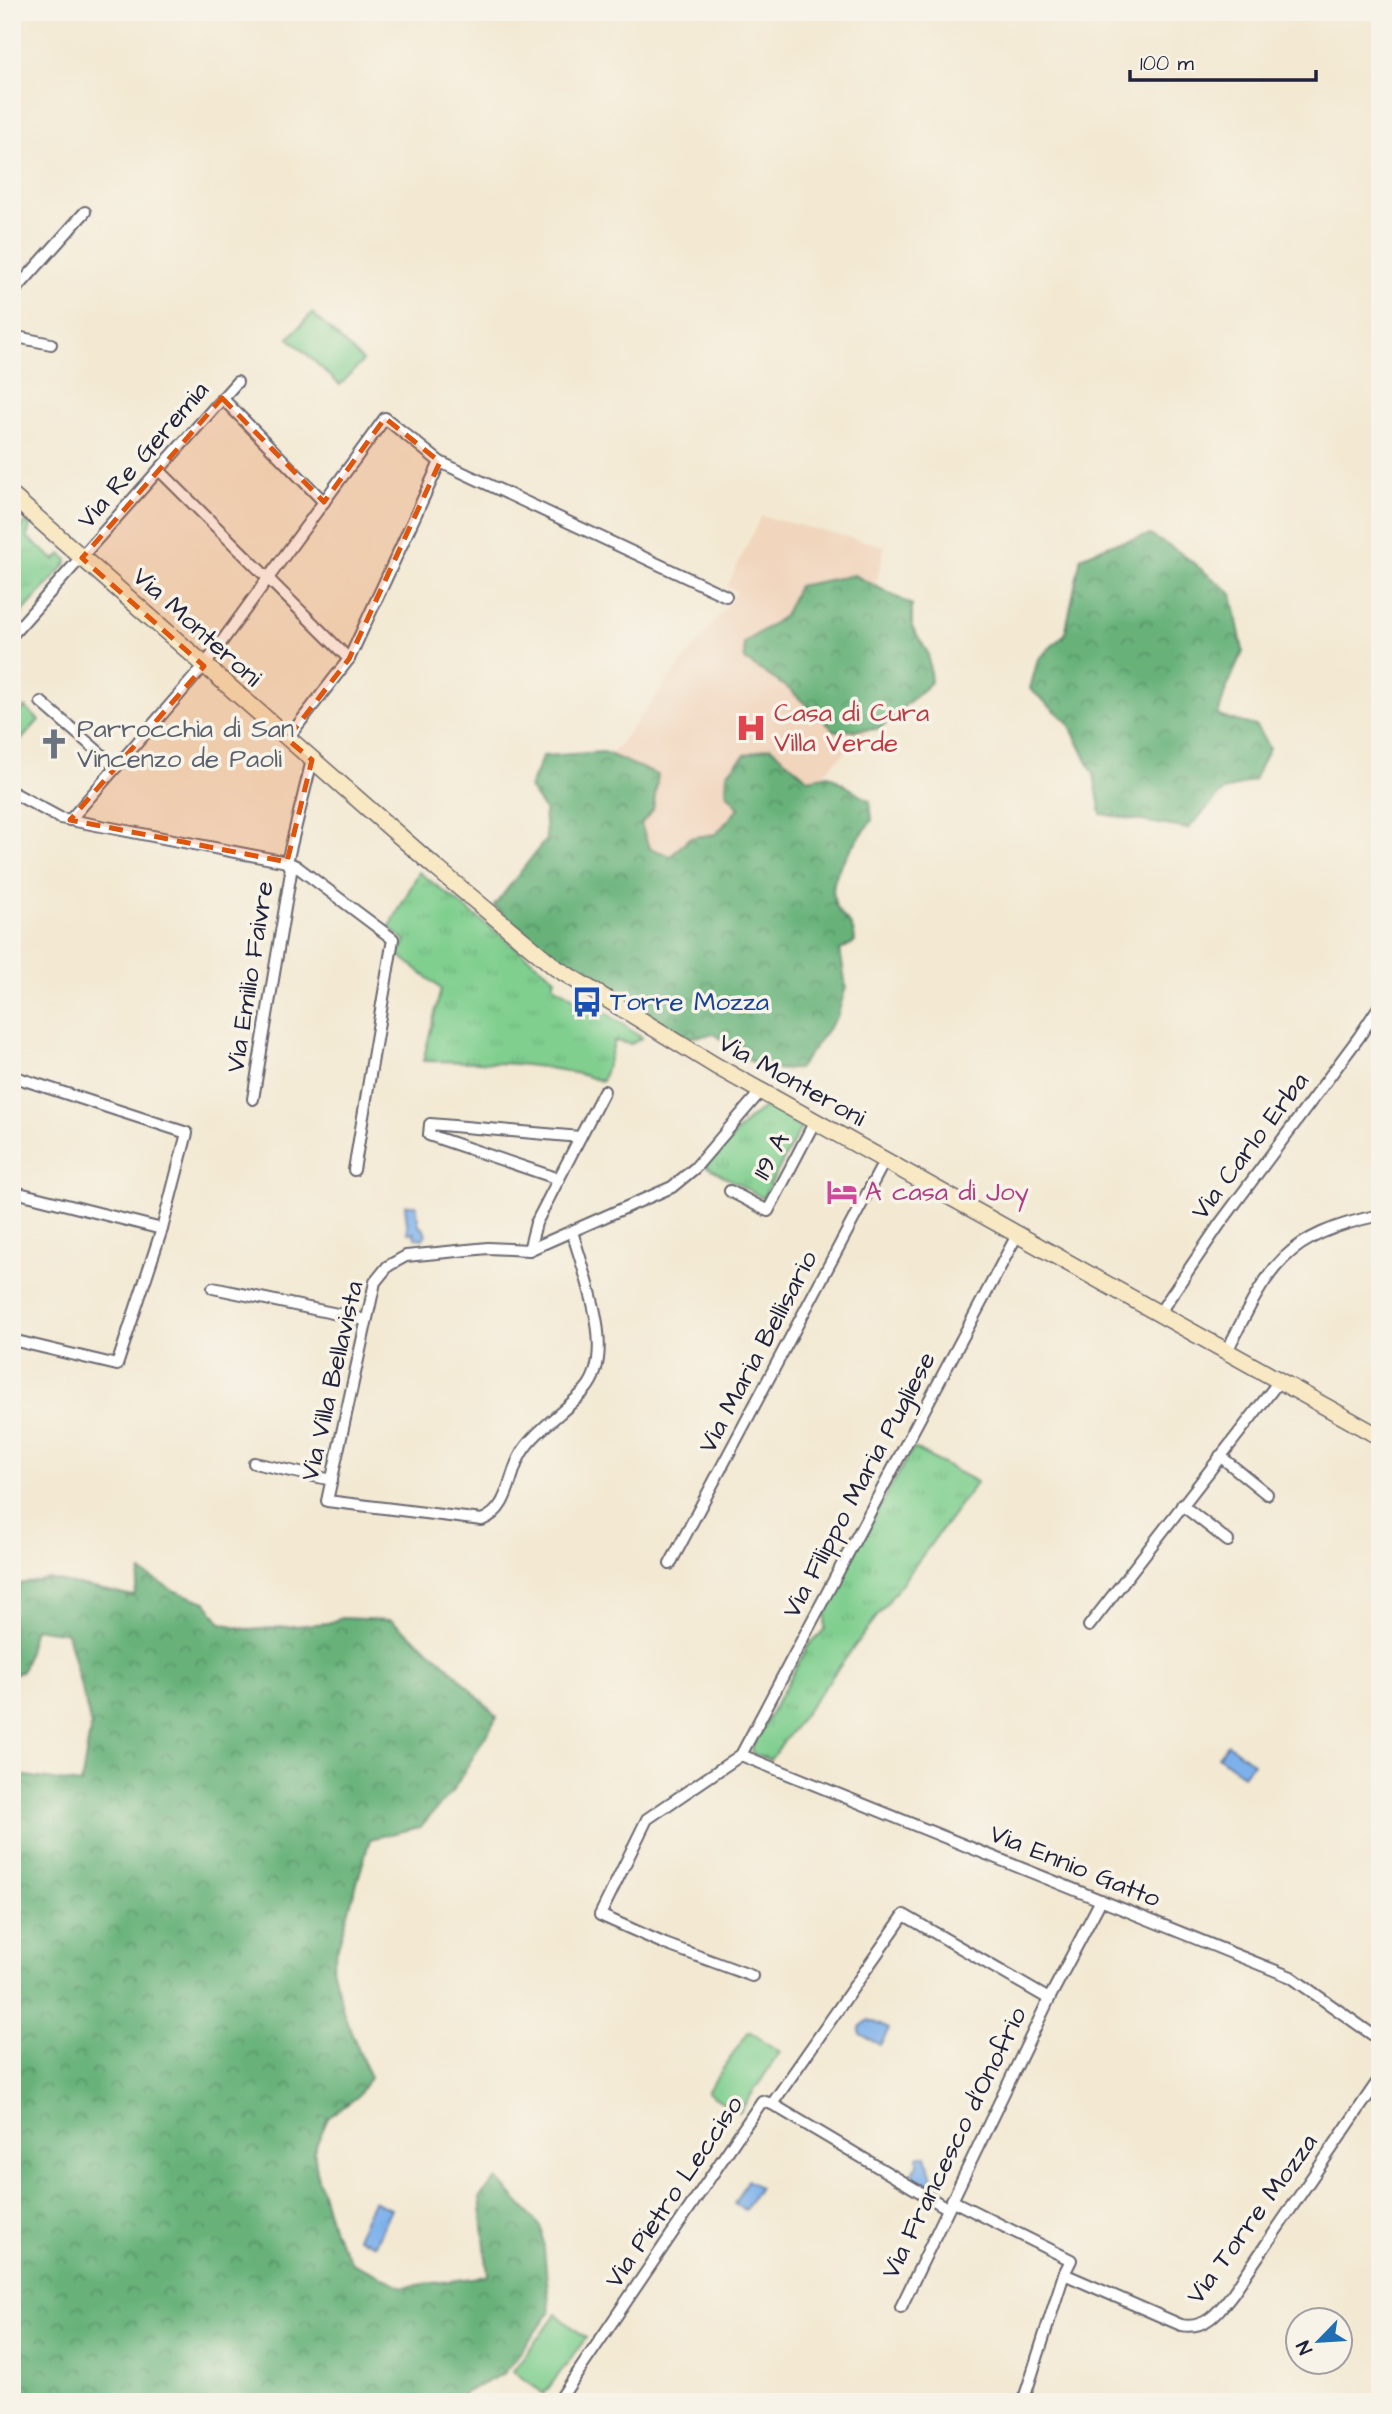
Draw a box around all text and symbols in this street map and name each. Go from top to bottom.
scale bar [1130,38,1315,82]
text: 100 m [1140,49,1195,78]
street label: Via Re Geremia [69,373,217,537]
street label: Via Monteroni [124,559,270,695]
place label: Casa di Cura Villa Verde [774,695,929,761]
place label: Parrocchia di San Vincenzo de Paoli [77,711,294,777]
hospital icon: Casa di Cura Villa Verde [734,711,768,745]
church icon: Parrocchia di San Vincenzo de Paoli [37,727,71,761]
street label: Via Emilio Faivre [217,879,283,1075]
place label: Torre Mozza [610,984,769,1020]
bus stop icon: Torre Mozza [570,985,604,1019]
street label: Via Monteroni [712,1025,872,1135]
street label: Via Carlo Erba [1183,1065,1317,1227]
street label: 119 A [744,1126,798,1186]
place label: A casa di Joy [865,1174,1029,1212]
hotel icon: A casa di Joy [825,1175,859,1209]
street label: Via Maria Bellisario [689,1244,827,1460]
street label: Via Villa Bellavista [292,1278,372,1484]
street label: Via Filippo Maria Pugliese [773,1345,946,1625]
street label: Via Ennio Gatto [984,1815,1166,1917]
street label: Via Francesco d'Onofrio [872,2001,1036,2285]
street label: Via Pietro Lecciso [596,2088,752,2295]
street label: Via Torre Mozza [1178,2126,1326,2312]
north arrow [1284,2306,1354,2376]
text: N [1290,2336,1320,2359]

